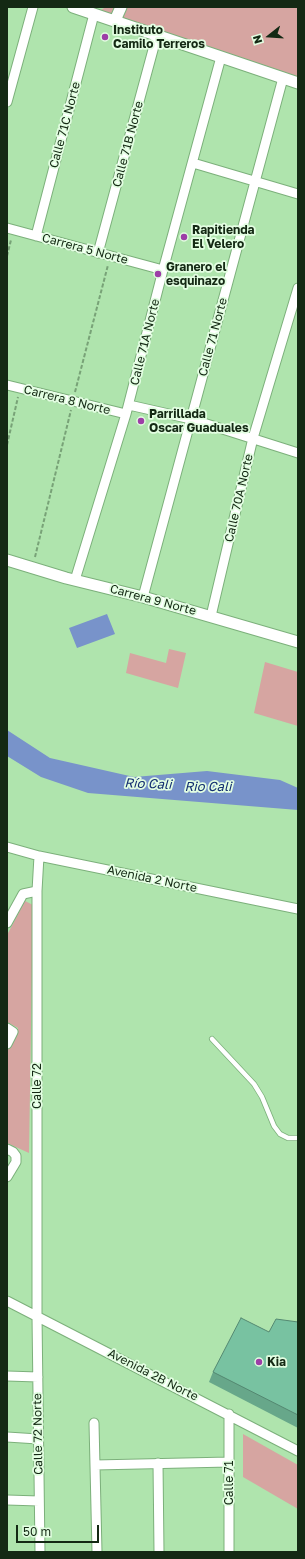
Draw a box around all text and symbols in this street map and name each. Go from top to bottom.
north arrow [249,16,289,56]
place label: Instituto Camilo Terreros [113,23,205,51]
marker: Instituto Camilo Terreros [100,32,110,42]
text: N [250,34,264,46]
street label: Calle 71C Norte [47,80,83,170]
street label: Calle 71B Norte [110,99,146,189]
place label: Rapitienda El Velero [192,223,255,251]
street label: Carrera 5 Norte [40,231,130,267]
marker: Rapitienda El Velero [179,232,189,242]
place label: Granero el esquinazo [166,260,226,288]
marker: Granero el esquinazo [153,269,163,279]
street label: Calle 71 Norte [196,296,230,378]
street label: Calle 71A Norte [127,297,163,387]
street label: Carrera 8 Norte [22,382,112,418]
place label: Parrillada Oscar Guaduales [149,407,249,435]
marker: Parrillada Oscar Guaduales [136,416,146,426]
street label: Calle 70A Norte [222,452,256,544]
street label: Carrera 9 Norte [108,582,198,618]
water label: Río Cali [124,775,172,793]
water label: Rio Cali [184,779,232,795]
street label: Avenida 2 Norte [106,862,198,896]
street label: Calle 72 [30,1063,44,1109]
street label: Avenida 2B Norte [105,1346,201,1404]
place label: Kia [267,1355,286,1369]
marker: Kia [254,1357,264,1367]
street label: Calle 72 Norte [30,1393,46,1475]
street label: Calle 71 [222,1461,236,1505]
scale bar [18,1517,101,1543]
text: 50 m [23,1524,51,1539]

